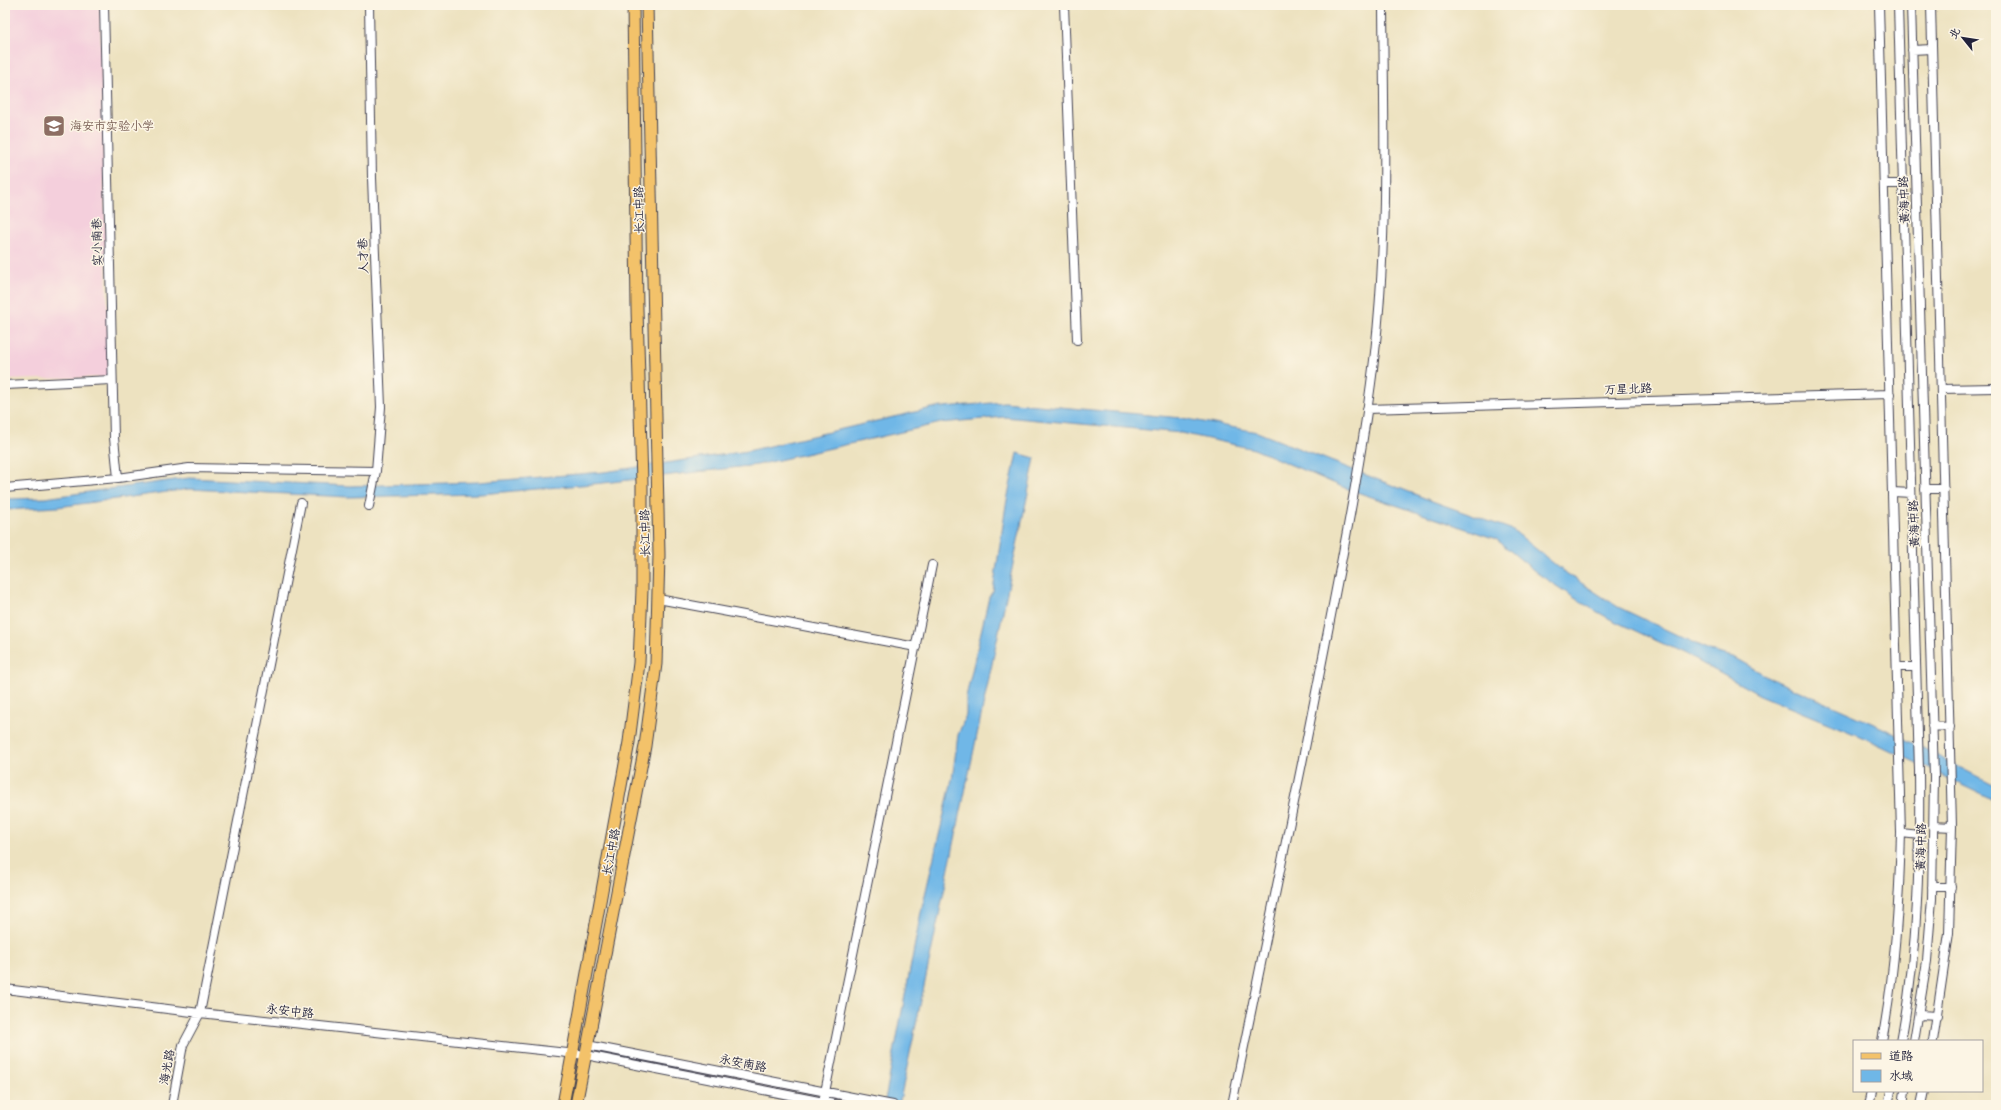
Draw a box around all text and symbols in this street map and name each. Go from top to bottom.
north arrow [1943,18,1983,58]
text: 北 [1946,25,1964,42]
school or university icon: 海安市实验小学 [41,113,67,139]
place label: 海安市实验小学 [70,118,154,134]
street label: 黄海中路 [1895,176,1913,224]
street label: 长江中路 [631,186,647,234]
street label: 实小南巷 [89,218,105,266]
street label: 人才巷 [354,238,372,274]
street label: 万星北路 [1604,380,1652,398]
street label: 黄海中路 [1905,500,1923,548]
street label: 长江中路 [637,509,653,557]
street label: 黄海中路 [1913,823,1929,871]
street label: 长江中路 [599,827,623,877]
street label: 永安中路 [265,1001,315,1021]
legend [1853,1040,1983,1092]
street label: 海光路 [156,1048,178,1086]
text: 道路 [1889,1048,1913,1064]
street label: 永安南路 [718,1051,768,1075]
text: 水域 [1889,1068,1913,1084]

